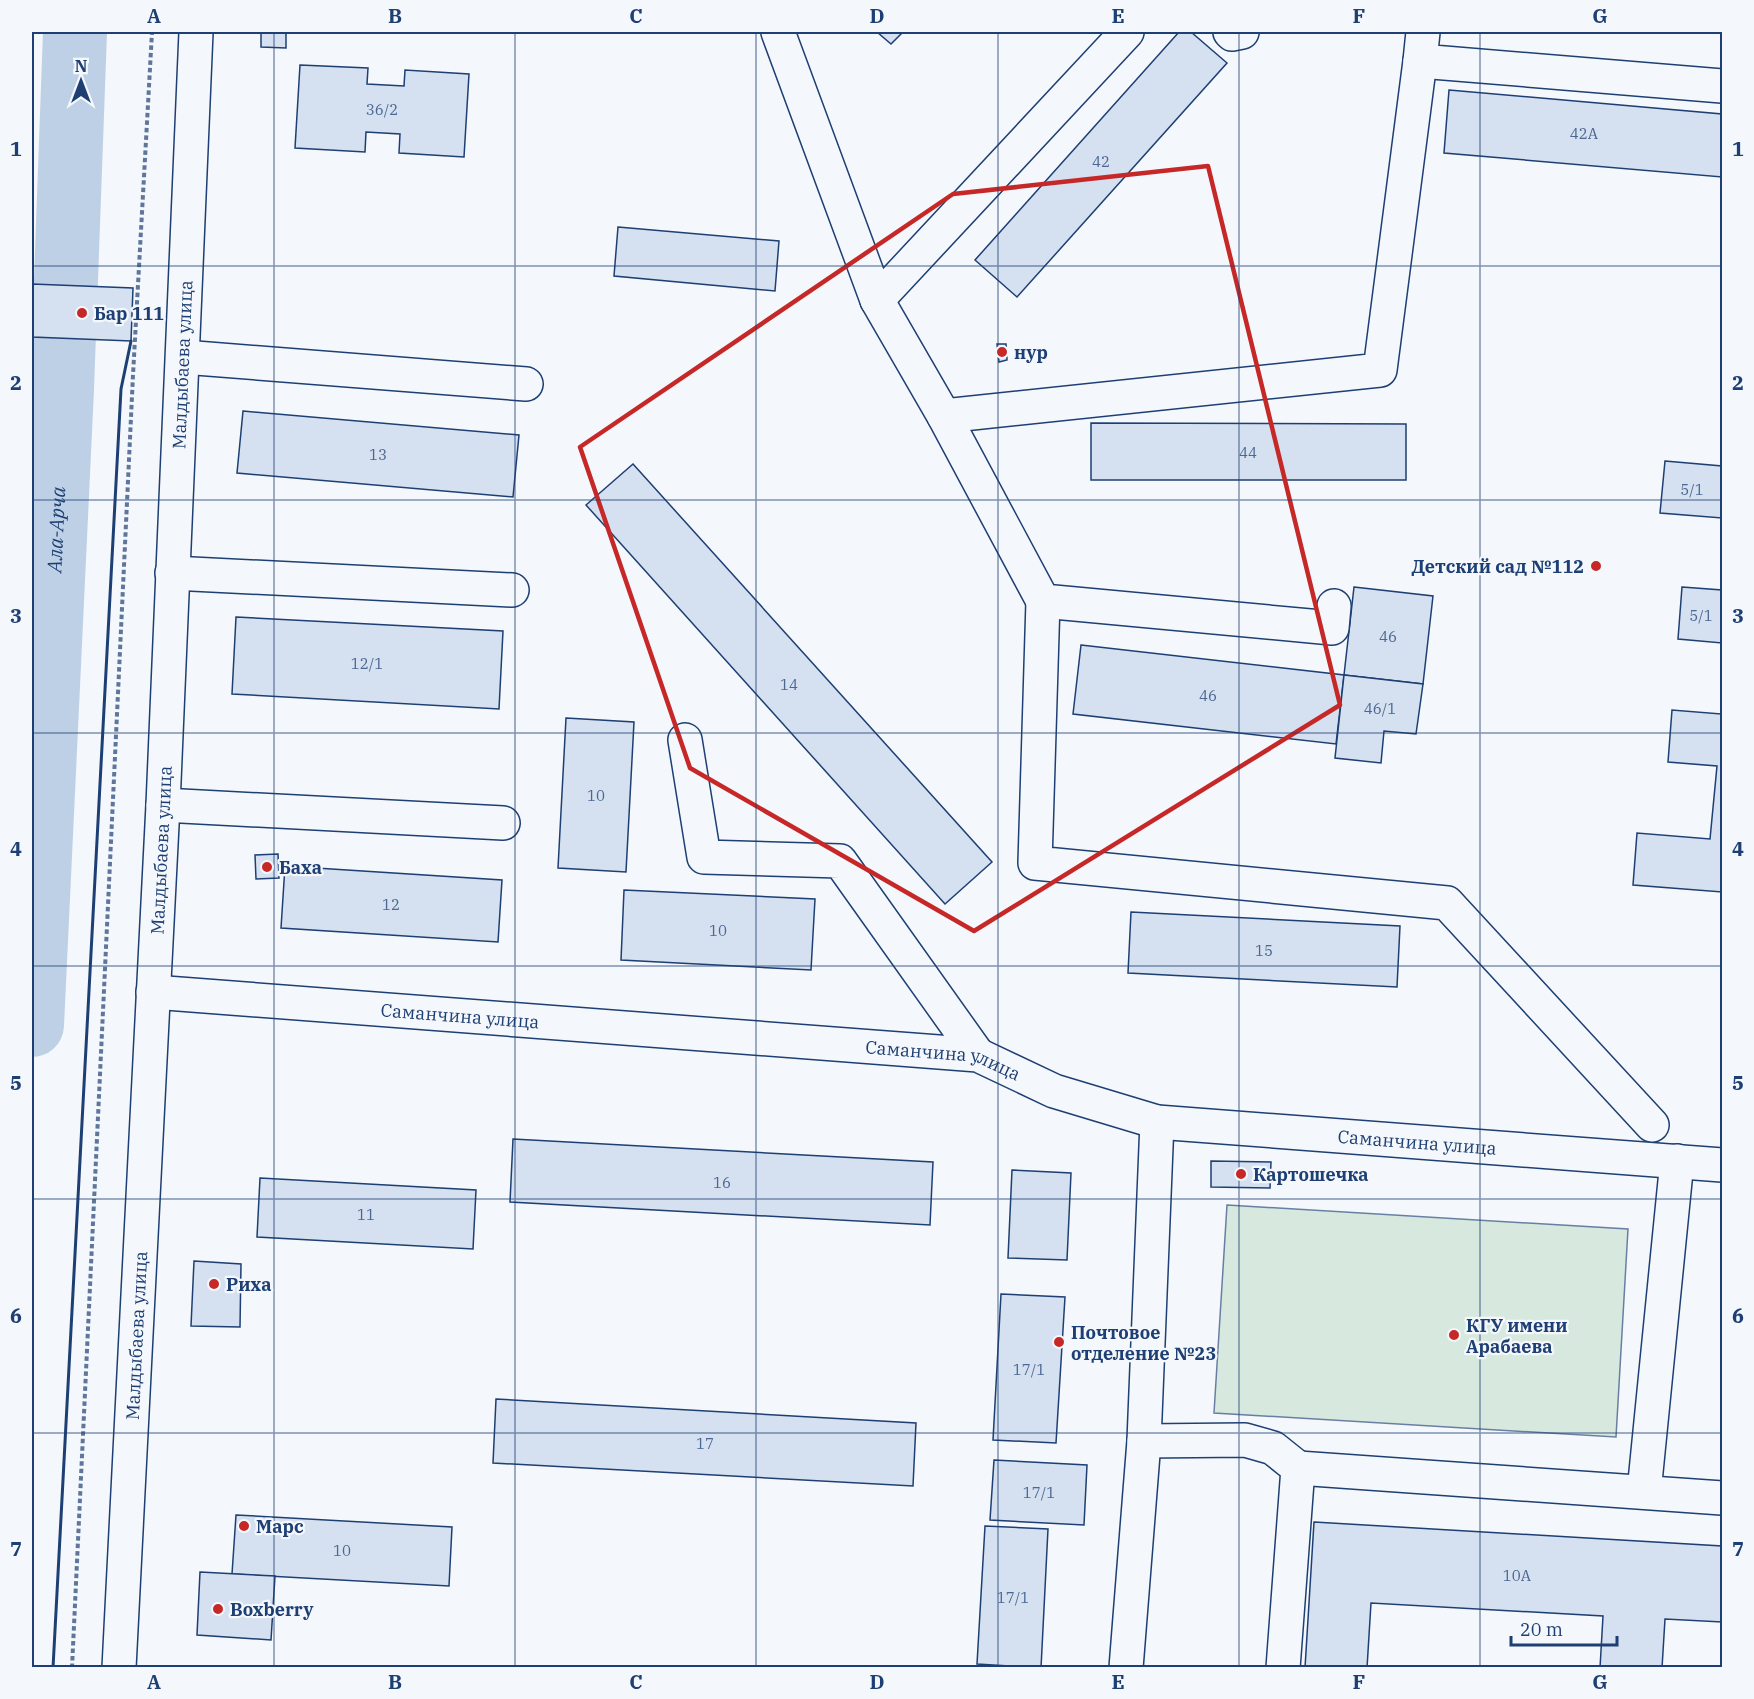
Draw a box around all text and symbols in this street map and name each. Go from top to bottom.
text: A [147,2,161,29]
text: B [388,2,402,29]
text: C [629,2,643,29]
text: D [869,2,885,29]
text: E [1111,2,1125,29]
text: F [1353,2,1365,29]
text: G [1592,2,1608,29]
north arrow [51,51,111,111]
text: N [75,56,87,76]
house number: 36/2 [366,100,398,119]
house number: 42А [1570,124,1599,143]
text: 1 [10,135,22,162]
text: 1 [1732,135,1744,162]
house number: 42 [1092,152,1110,171]
street label: Малдыбаева улица [167,279,197,449]
place label: Бар 111 [94,302,164,325]
marker: Бар 111 [75,306,89,320]
place label: нур [1014,341,1048,364]
marker: нур [995,345,1009,359]
text: 2 [10,369,22,396]
text: 2 [1732,369,1744,396]
house number: 44 [1239,443,1257,462]
house number: 13 [369,445,387,464]
house number: 5/1 [1680,480,1704,499]
water label: Ала-Арча [40,486,71,575]
place label: Детский сад №112 [1412,555,1584,578]
marker: Детский сад №112 [1589,559,1603,573]
text: 3 [10,602,22,629]
text: 3 [1732,602,1744,629]
house number: 5/1 [1689,606,1713,625]
house number: 46 [1379,627,1397,646]
house number: 12/1 [351,654,383,673]
house number: 14 [780,675,798,694]
house number: 46 [1199,686,1217,705]
house number: 46/1 [1364,699,1396,718]
street label: Малдыбаева улица [145,765,176,935]
house number: 10 [587,786,605,805]
text: 4 [10,835,22,862]
text: 4 [1732,835,1744,862]
place label: Баха [279,856,322,879]
marker: Баха [260,860,274,874]
house number: 12 [382,895,400,914]
house number: 10 [709,921,727,940]
house number: 15 [1255,941,1273,960]
street label: Саманчина улица [380,998,540,1033]
street label: Саманчина улица [865,1035,1025,1085]
text: 5 [10,1069,22,1096]
text: 5 [1732,1069,1744,1096]
street label: Саманчина улица [1337,1124,1498,1159]
place label: Картошечка [1253,1163,1369,1186]
marker: Картошечка [1234,1167,1248,1181]
house number: 16 [713,1173,731,1192]
house number: 11 [357,1205,375,1224]
street label: Малдыбаева улица [120,1250,152,1420]
place label: Риха [226,1273,271,1296]
marker: Риха [207,1277,221,1291]
text: 6 [10,1302,22,1329]
text: 6 [1732,1302,1744,1329]
place label: КГУ имени Арабаева [1466,1314,1568,1358]
place label: Почтовое отделение №23 [1071,1321,1216,1365]
marker: КГУ имени Арабаева [1447,1328,1461,1342]
marker: Почтовое отделение №23 [1052,1335,1066,1349]
house number: 17/1 [1013,1360,1045,1379]
house number: 17 [696,1434,714,1453]
house number: 17/1 [1023,1483,1055,1502]
place label: Марс [256,1515,304,1538]
marker: Марс [237,1519,251,1533]
text: 7 [10,1535,22,1562]
text: 7 [1732,1535,1744,1562]
house number: 10 [333,1541,351,1560]
house number: 10А [1503,1566,1532,1585]
house number: 17/1 [997,1588,1029,1607]
place label: Boxberry [230,1598,314,1621]
marker: Boxberry [211,1602,225,1616]
scale bar [1511,1609,1618,1647]
text: 20 m [1520,1618,1563,1641]
text: A [147,1668,161,1695]
text: B [388,1668,402,1695]
text: C [629,1668,643,1695]
text: D [869,1668,885,1695]
text: E [1111,1668,1125,1695]
text: F [1353,1668,1365,1695]
text: G [1592,1668,1608,1695]

